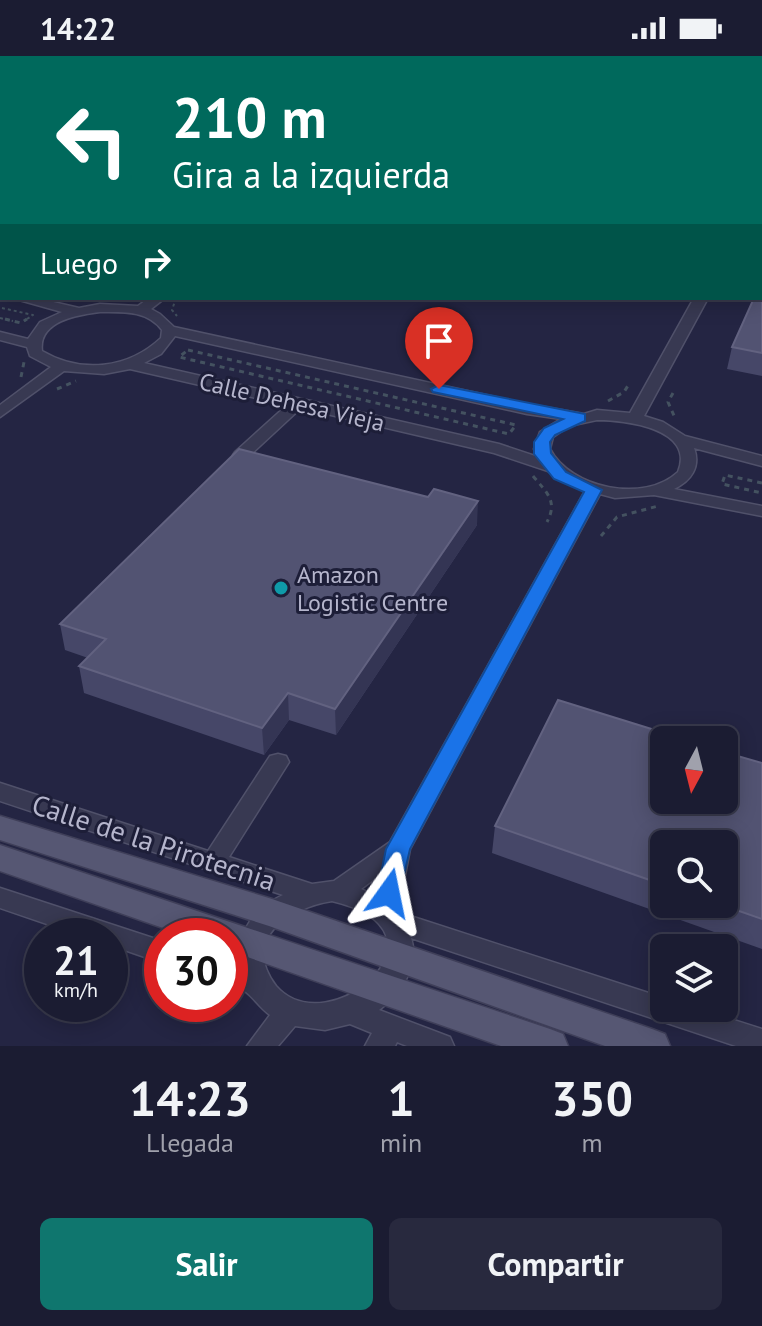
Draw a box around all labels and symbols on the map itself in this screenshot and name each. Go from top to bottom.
pin [405,307,473,389]
street label: Calle Dehesa Vieja [196,366,388,438]
place label: Amazon Logistic Centre [297,559,448,618]
marker: Amazon Logistic Centre [272,579,290,597]
north arrow [650,726,738,814]
street label: Calle de la Pirotecnia [28,785,280,899]
position arrow [347,851,431,935]
speed limit sign: 30 [144,918,248,1022]

